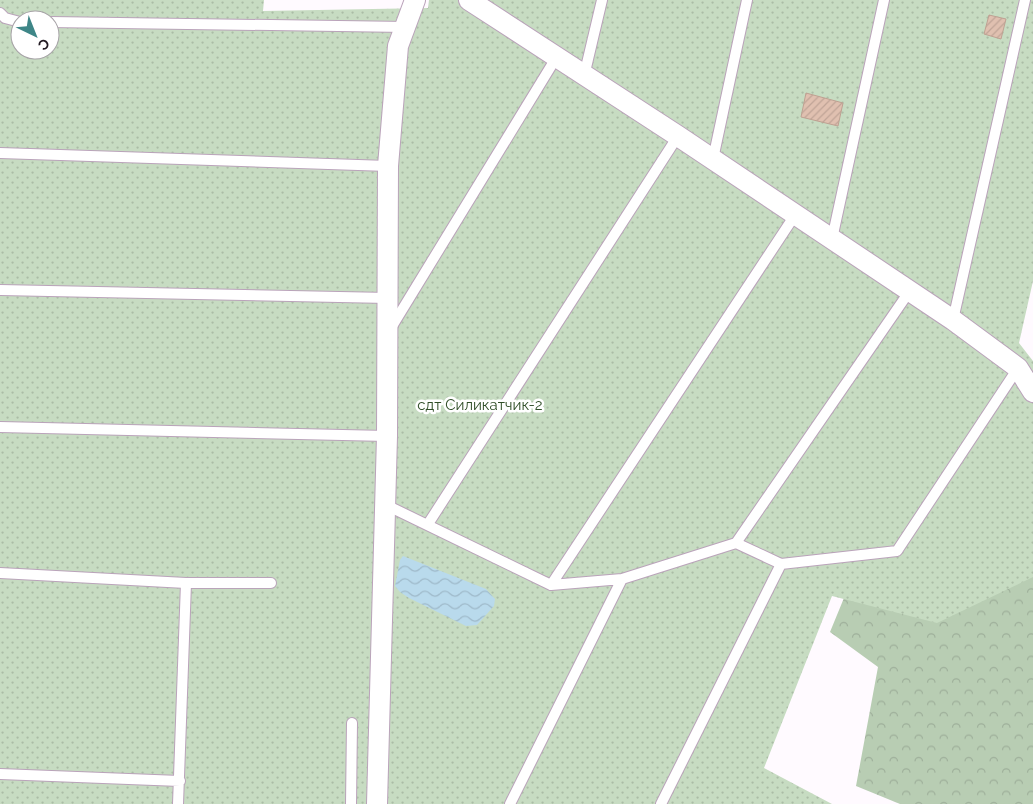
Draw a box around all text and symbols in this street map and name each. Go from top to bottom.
north arrow [10,10,60,60]
text: С [35,35,53,54]
park label: сдт Силикатчик-2 [417,396,543,414]

